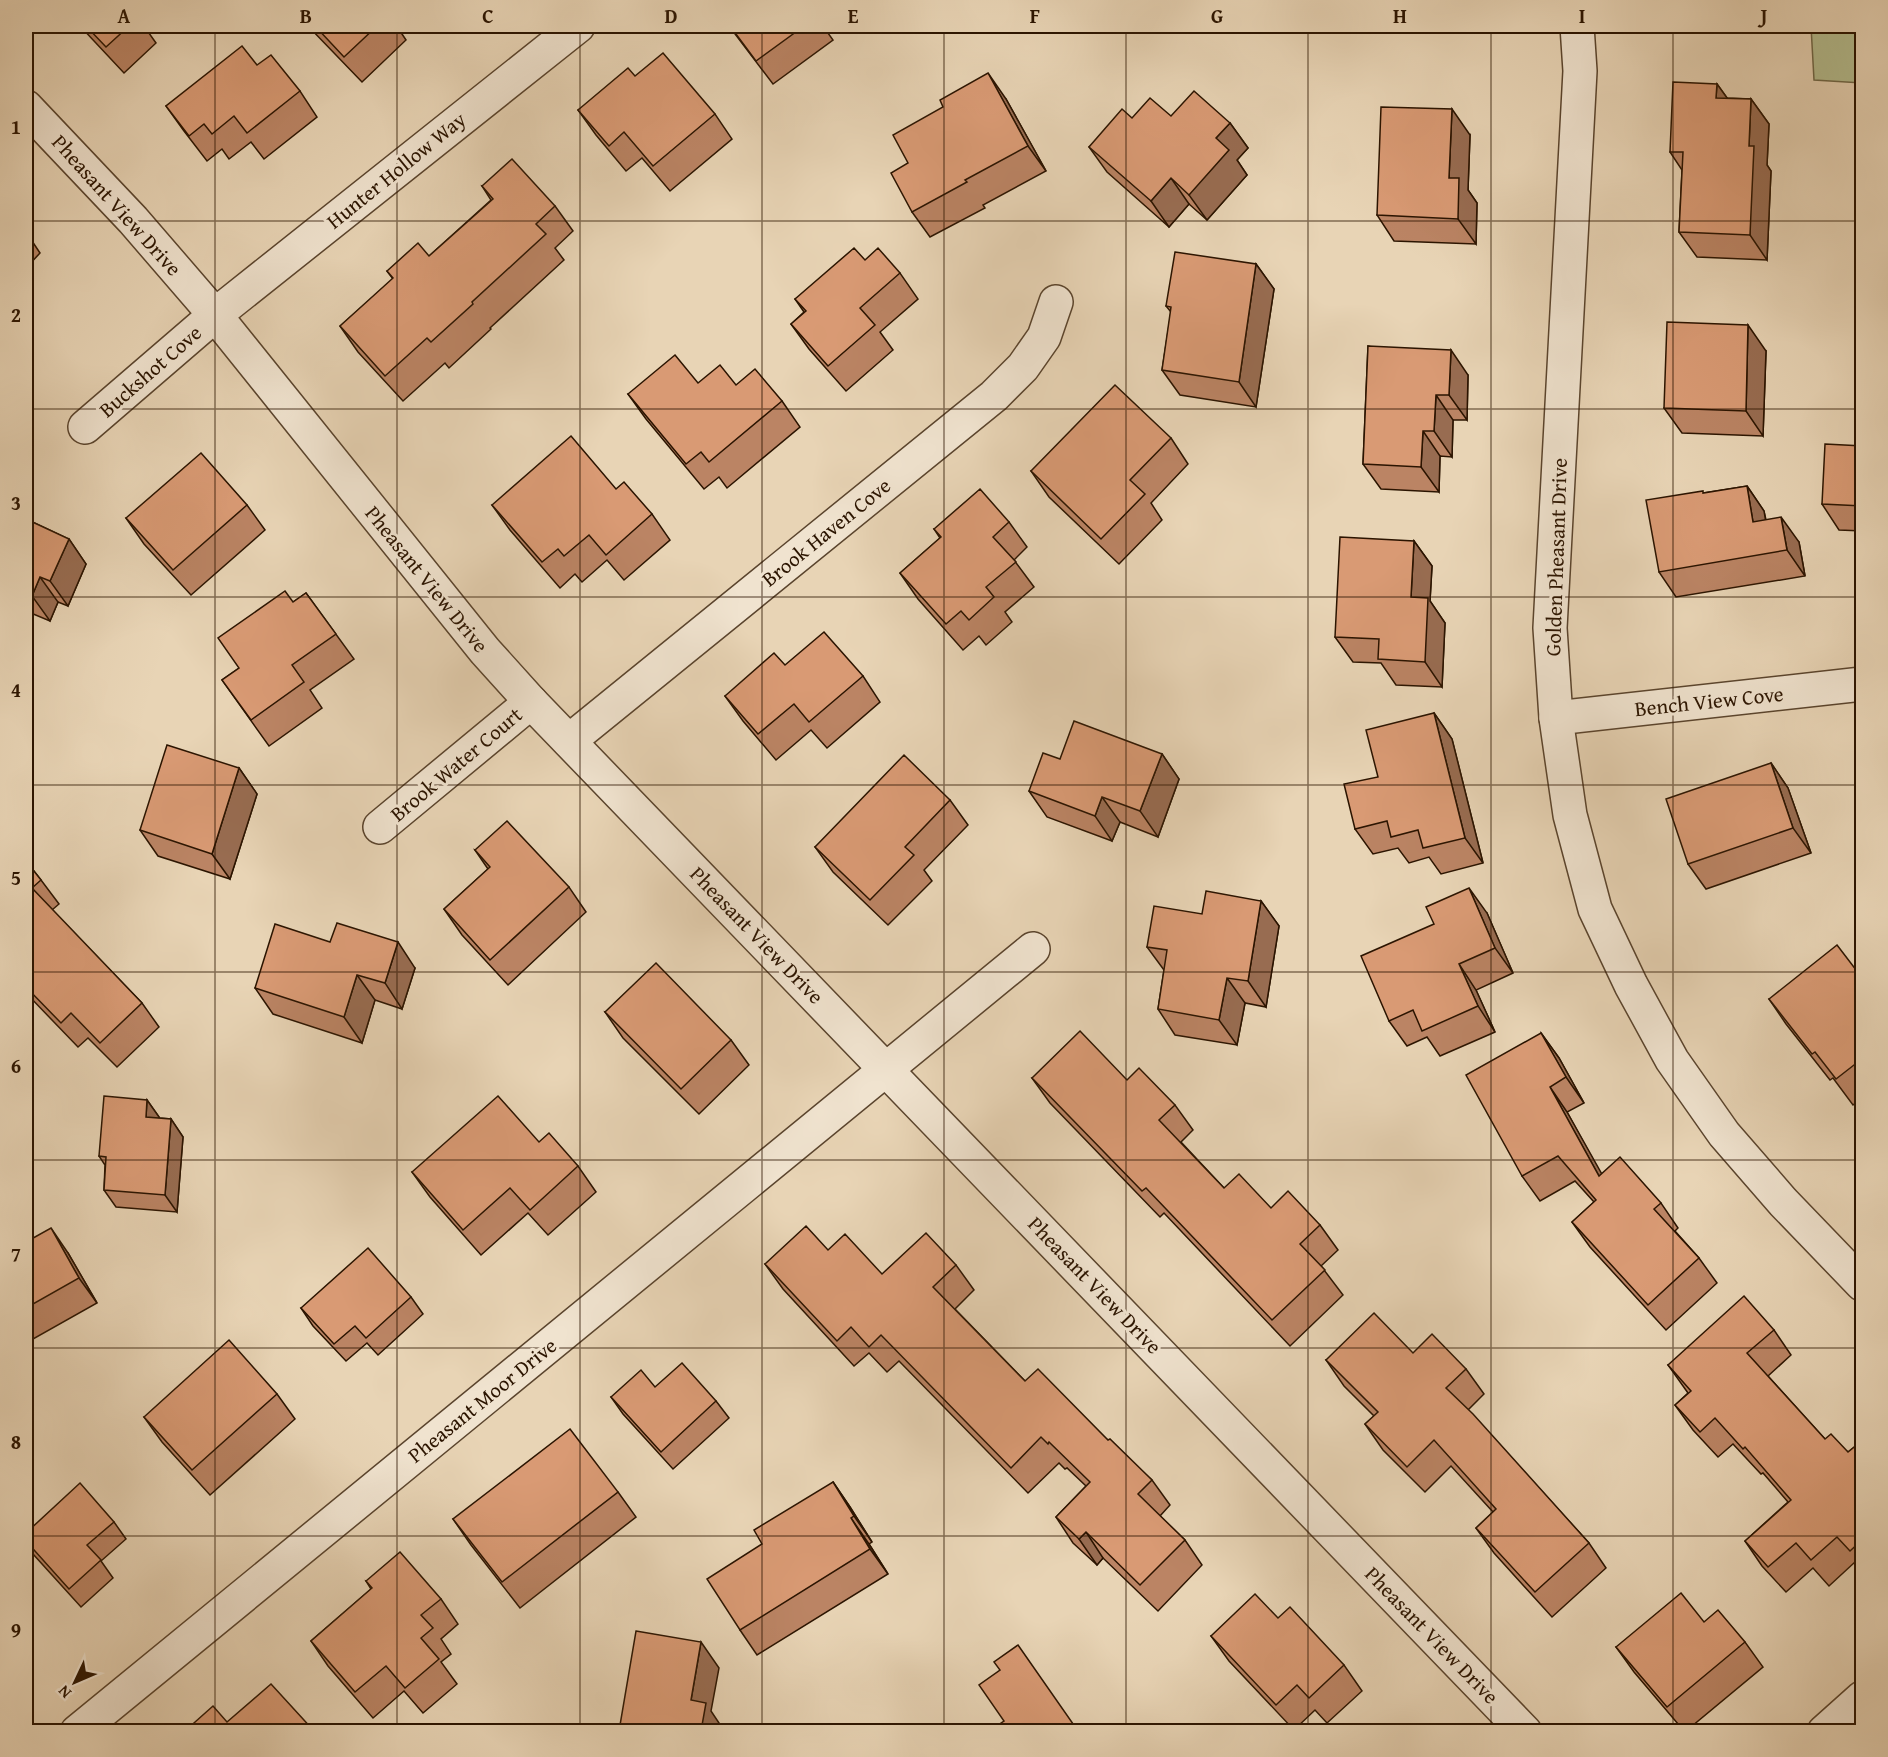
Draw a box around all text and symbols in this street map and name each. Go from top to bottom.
text: A [118,1,131,30]
text: B [300,1,312,30]
text: C [482,1,494,30]
text: D [664,1,678,30]
text: E [848,1,859,30]
text: F [1030,1,1040,30]
text: G [1211,1,1223,30]
text: H [1393,1,1407,30]
text: I [1579,1,1585,30]
text: J [1758,1,1768,30]
street label: Hunter Hollow Way [320,104,473,236]
text: 1 [11,112,21,141]
street label: Pheasant View Drive [45,127,189,283]
text: 2 [11,300,21,329]
street label: Buckshot Cove [92,317,208,424]
street label: Golden Pheasant Drive [1537,457,1575,657]
street label: Brook Haven Cove [755,470,897,594]
text: 3 [11,488,21,517]
street label: Pheasant View Drive [358,499,496,659]
text: 4 [11,675,21,704]
street label: Bench View Cove [1633,678,1785,724]
street label: Brook Water Court [383,699,529,829]
street label: Pheasant View Drive [683,859,831,1011]
text: 5 [11,863,21,892]
text: 6 [11,1051,21,1080]
street label: Pheasant View Drive [1021,1209,1169,1361]
text: 7 [11,1239,21,1268]
street label: Pheasant Moor Drive [401,1330,563,1470]
text: 8 [11,1427,21,1456]
street label: Pheasant View Drive [1358,1559,1506,1711]
text: 9 [11,1615,21,1644]
north arrow [45,1652,105,1712]
text: N [52,1680,77,1705]

